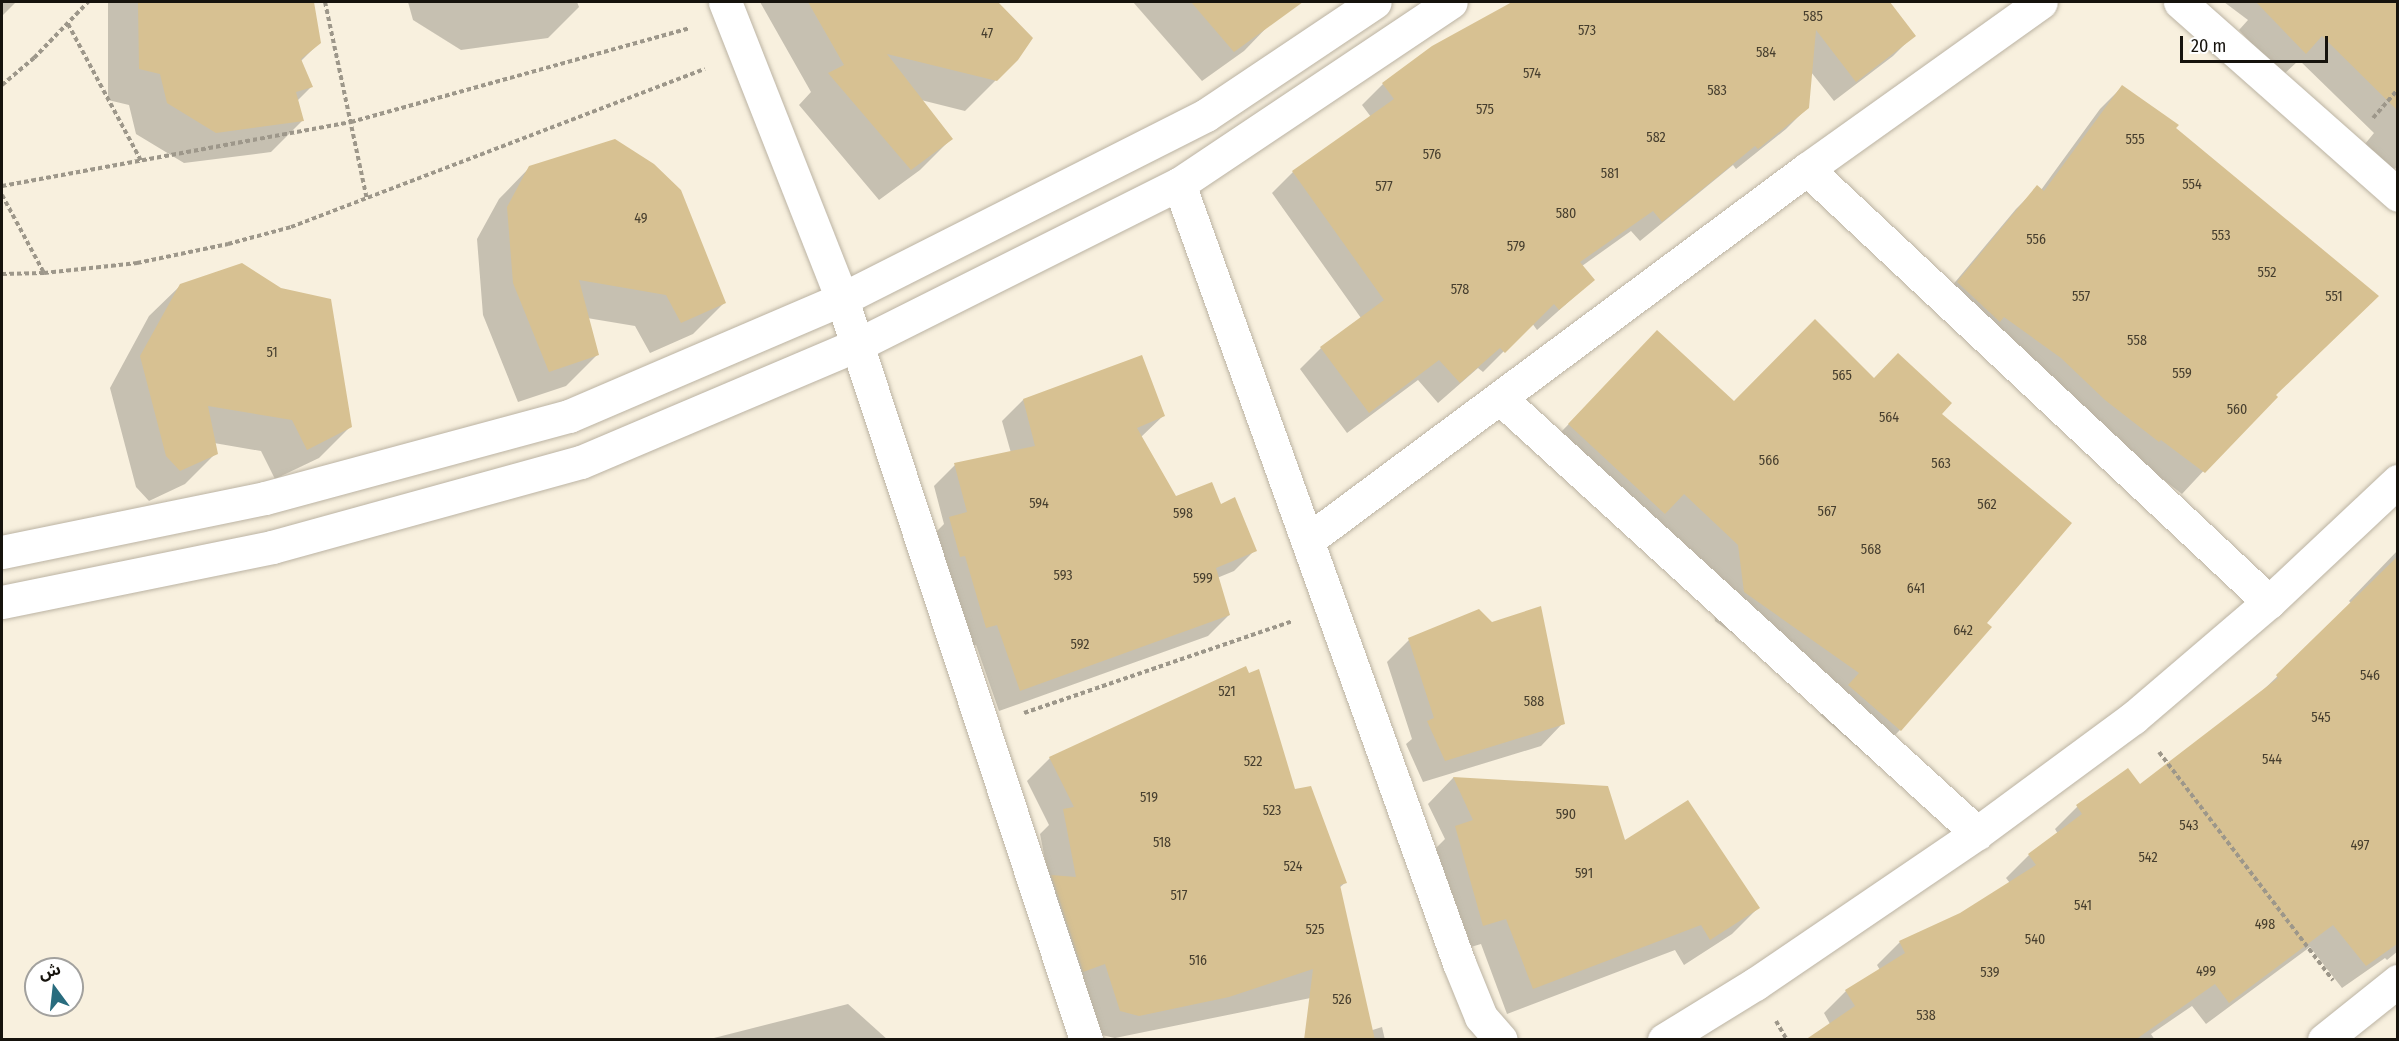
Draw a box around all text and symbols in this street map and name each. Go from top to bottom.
house number: 585 [1803,9,1823,25]
house number: 573 [1578,23,1596,39]
scale bar [2183,24,2332,62]
house number: 47 [981,26,993,42]
text: 20 m [2191,35,2226,57]
house number: 584 [1756,45,1776,61]
house number: 574 [1523,66,1541,82]
house number: 583 [1707,83,1727,99]
house number: 575 [1476,102,1494,118]
house number: 582 [1646,130,1666,146]
house number: 555 [2125,132,2145,148]
house number: 576 [1423,147,1441,163]
house number: 581 [1601,166,1619,182]
house number: 554 [2182,177,2202,193]
house number: 577 [1375,179,1393,195]
house number: 580 [1556,206,1576,222]
house number: 49 [634,211,648,227]
house number: 553 [2212,228,2230,244]
house number: 556 [2026,232,2046,248]
house number: 579 [1507,239,1525,255]
house number: 552 [2258,265,2276,281]
house number: 578 [1451,282,1469,298]
house number: 557 [2072,289,2090,305]
house number: 551 [2325,289,2343,305]
house number: 558 [2127,333,2147,349]
house number: 51 [266,345,278,361]
house number: 559 [2172,366,2192,382]
house number: 565 [1832,368,1852,384]
house number: 560 [2227,402,2247,418]
house number: 564 [1879,410,1899,426]
house number: 566 [1759,453,1779,469]
house number: 563 [1931,456,1951,472]
house number: 594 [1029,496,1049,512]
house number: 562 [1977,497,1997,513]
house number: 567 [1818,504,1836,520]
house number: 598 [1173,506,1193,522]
house number: 568 [1861,542,1881,558]
house number: 593 [1053,568,1073,584]
house number: 599 [1193,571,1213,587]
house number: 641 [1907,581,1925,597]
house number: 642 [1953,623,1973,639]
house number: 592 [1071,637,1089,653]
house number: 546 [2360,668,2380,684]
house number: 521 [1218,684,1236,700]
house number: 588 [1524,694,1544,710]
house number: 545 [2311,710,2331,726]
house number: 544 [2262,752,2282,768]
house number: 522 [1244,754,1262,770]
house number: 519 [1140,790,1158,806]
house number: 523 [1263,803,1281,819]
house number: 590 [1556,807,1576,823]
house number: 543 [2179,818,2199,834]
house number: 518 [1153,835,1171,851]
house number: 497 [2351,838,2369,854]
house number: 542 [2138,850,2158,866]
house number: 524 [1284,859,1302,875]
house number: 591 [1575,866,1593,882]
house number: 517 [1171,888,1187,904]
house number: 541 [2074,898,2092,914]
house number: 498 [2255,917,2275,933]
house number: 525 [1306,922,1324,938]
house number: 540 [2025,932,2045,948]
house number: 516 [1189,953,1207,969]
north arrow [24,957,84,1017]
text: ش [37,959,63,983]
house number: 499 [2196,964,2216,980]
house number: 539 [1980,965,2000,981]
house number: 526 [1332,992,1352,1008]
house number: 538 [1916,1008,1936,1024]

